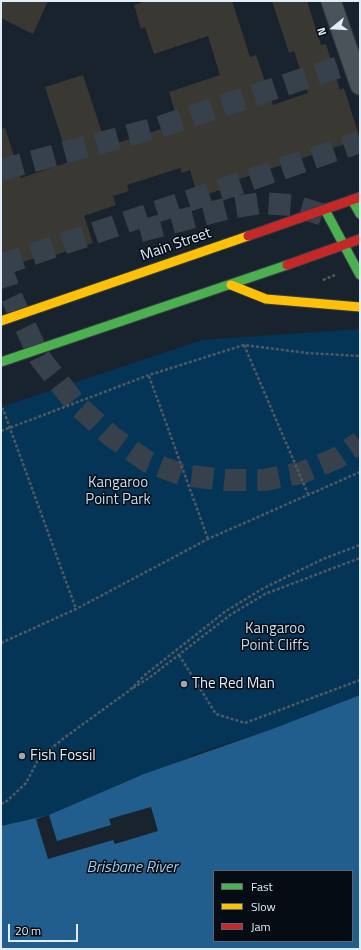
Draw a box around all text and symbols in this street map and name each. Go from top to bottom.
north arrow [313,8,353,48]
text: N [313,26,330,38]
street label: Main Street [138,225,214,265]
park label: Kangaroo Point Park [85,474,151,509]
park label: Kangaroo Point Cliffs [241,620,309,655]
place label: The Red Man [192,675,275,693]
marker: The Red Man [179,679,189,689]
place label: Fish Fossil [30,747,96,765]
marker: Fish Fossil [17,751,27,761]
water label: Brisbane River [86,858,178,878]
legend [213,870,353,942]
text: Fast [251,877,273,896]
text: Slow [251,897,276,916]
scale bar [10,916,80,942]
text: Jam [251,917,271,936]
text: 20 m [15,921,41,940]

